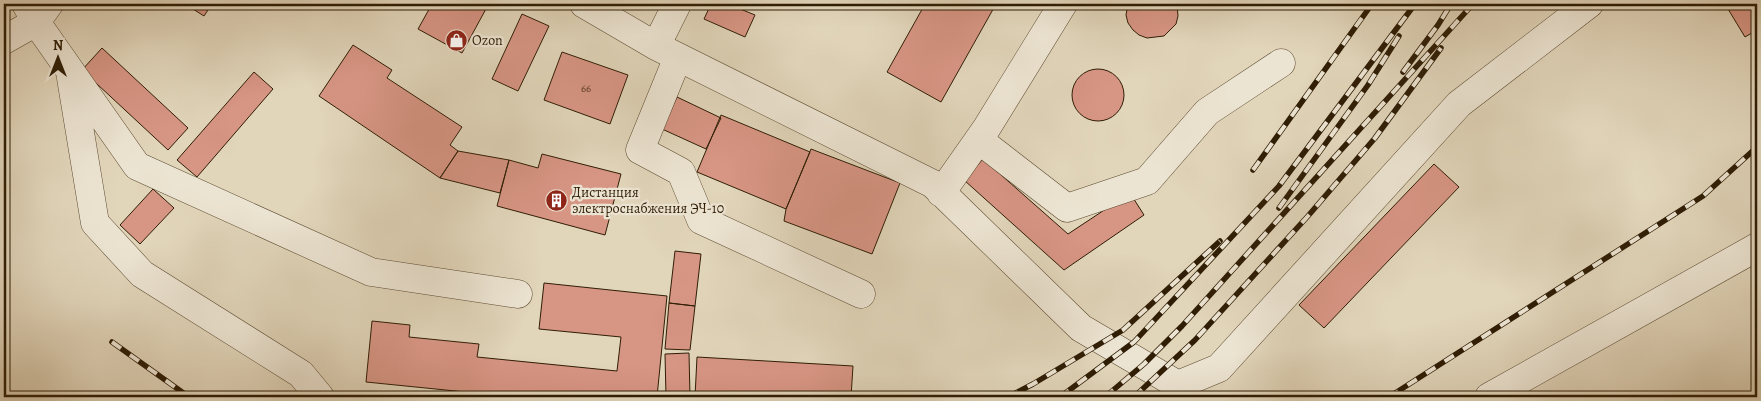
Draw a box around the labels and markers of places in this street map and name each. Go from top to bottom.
shop icon: Ozon [444,28,468,52]
place label: Ozon [472,31,503,50]
place label: Дистанция электроснабжения ЭЧ-10 [572,183,724,218]
building icon: Дистанция электроснабжения ЭЧ-10 [544,188,568,212]

